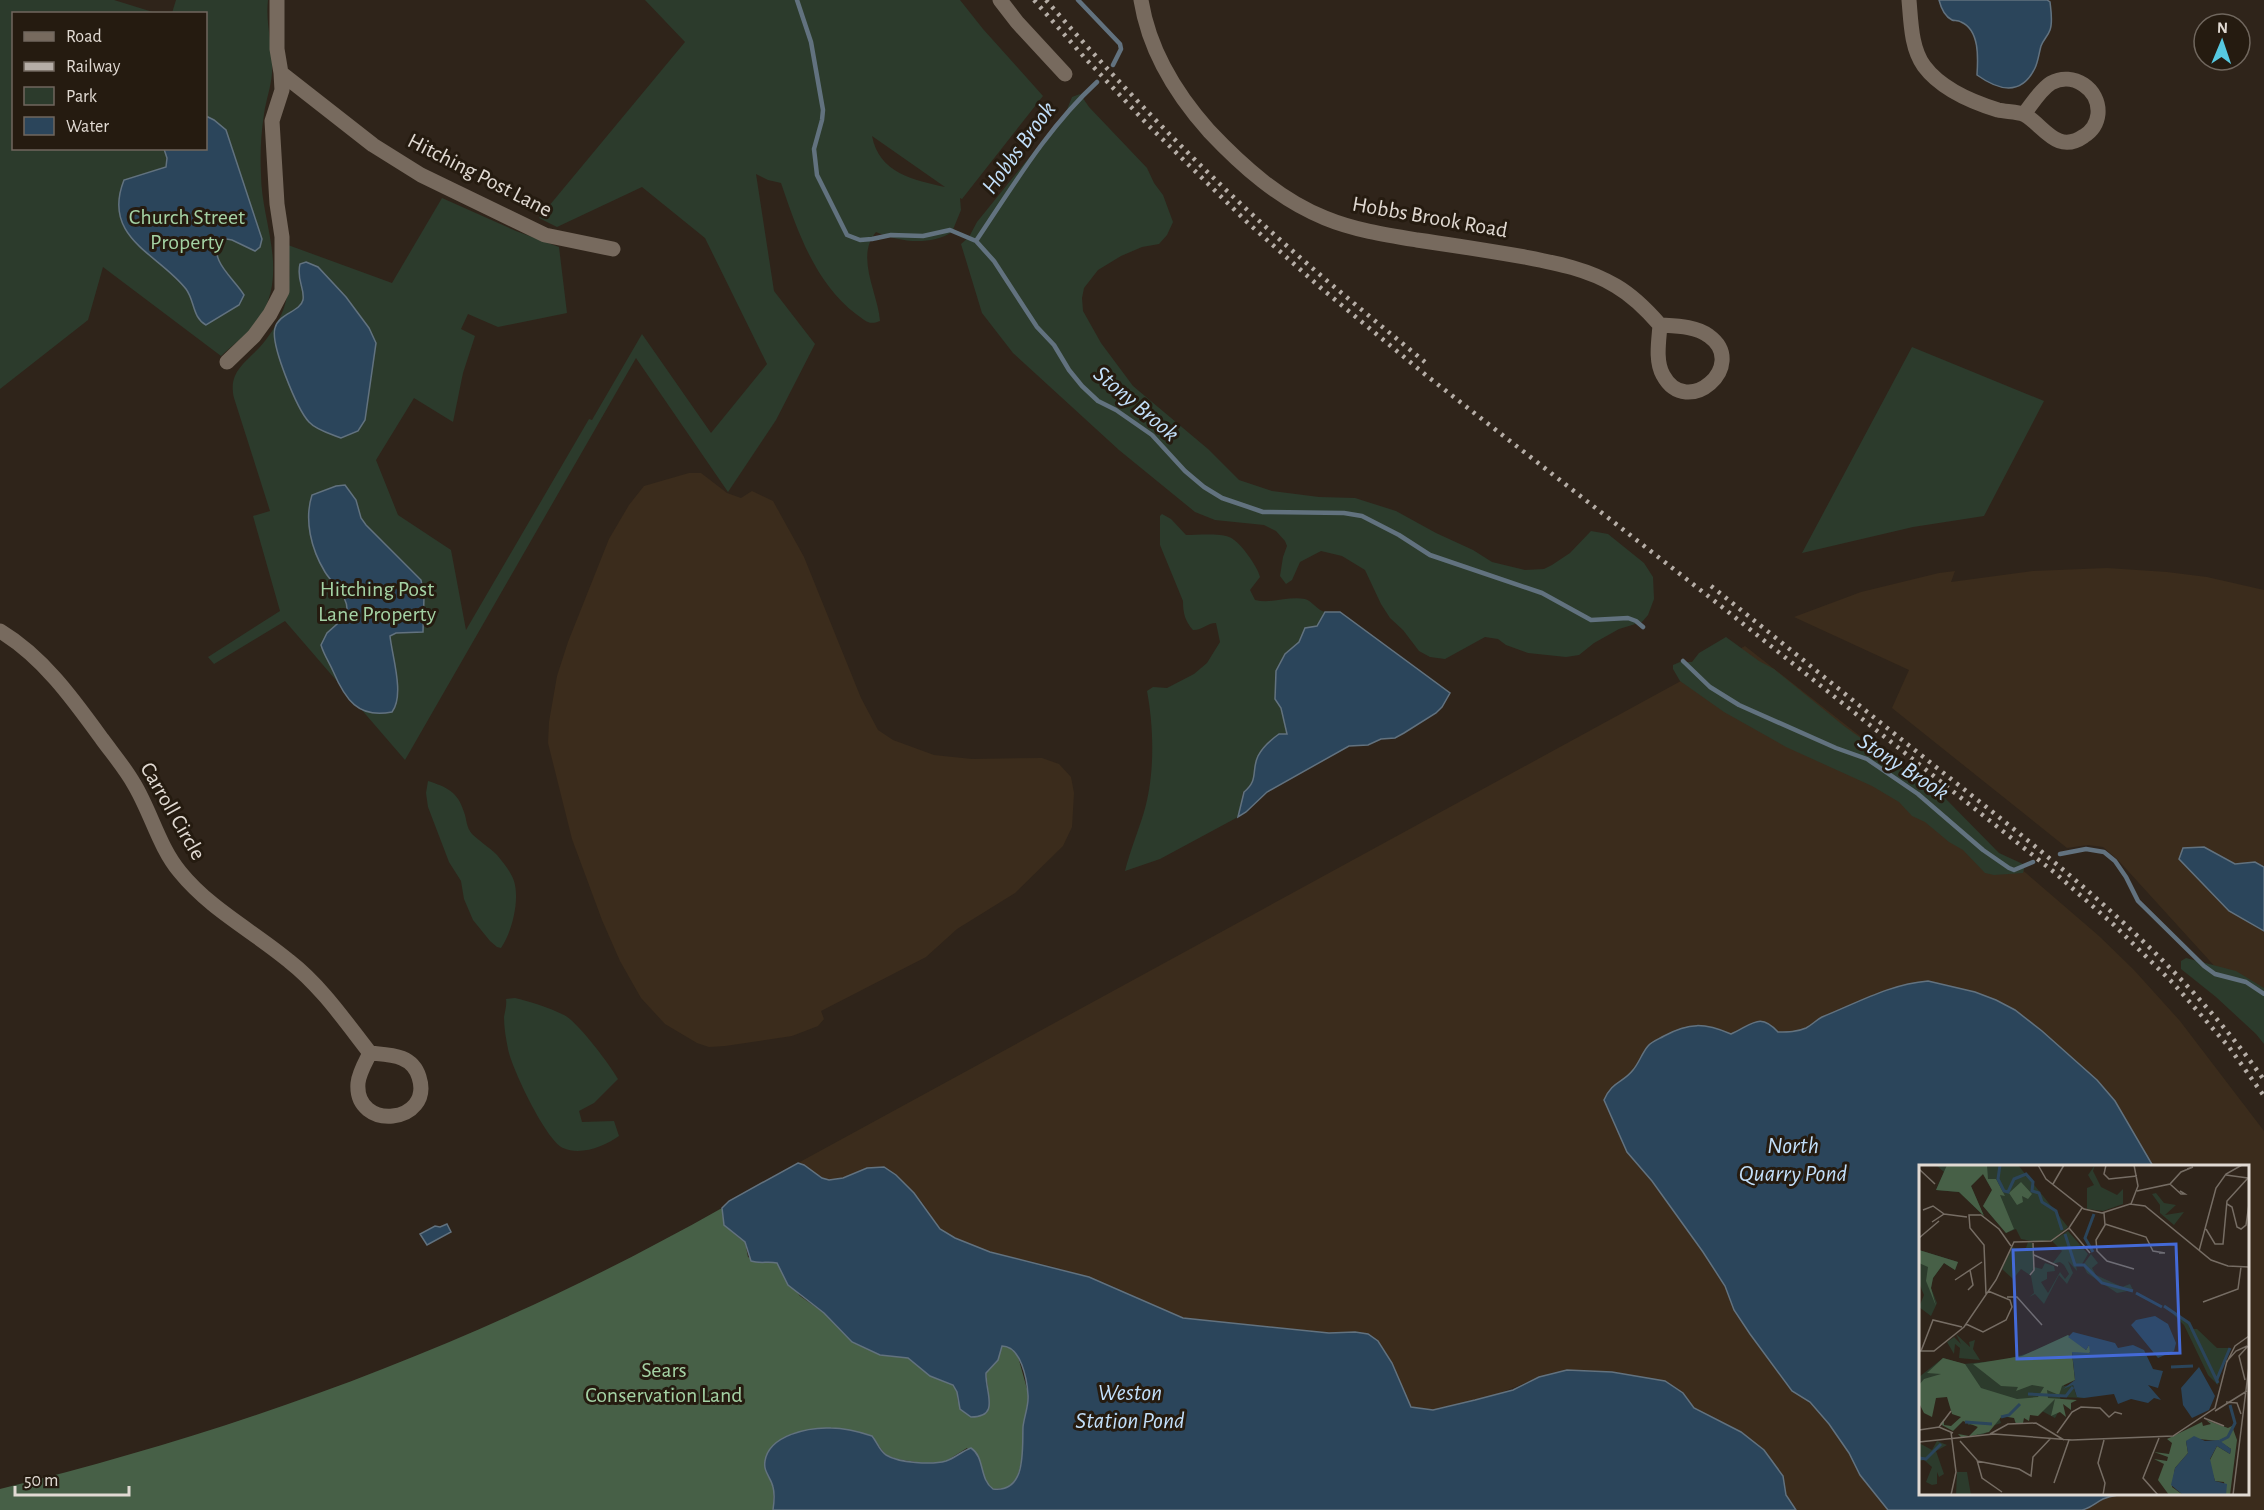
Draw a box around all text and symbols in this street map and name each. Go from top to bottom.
legend [12,12,207,150]
north arrow [2192,12,2252,72]
text: N [2217,20,2228,36]
text: Road [66,28,102,46]
text: Railway [66,58,121,76]
text: Park [66,88,98,106]
water label: Hobbs Brook [978,97,1060,199]
text: Water [66,118,109,136]
street label: Hitching Post Lane [404,129,556,221]
street label: Hobbs Brook Road [1351,192,1509,242]
park label: Church Street Property [129,206,245,253]
water label: Stony Brook [1089,362,1183,446]
park label: Hitching Post Lane Property [318,578,437,625]
water label: Stony Brook [1853,729,1953,805]
street label: Carroll Circle [136,758,210,864]
water label: North Quarry Pond [1739,1134,1848,1186]
inset map [1919,1165,2249,1495]
park label: Sears Conservation Land [585,1359,743,1406]
water label: Weston Station Pond [1075,1381,1185,1433]
scale bar [15,1459,129,1497]
text: 50 m [24,1472,58,1490]

